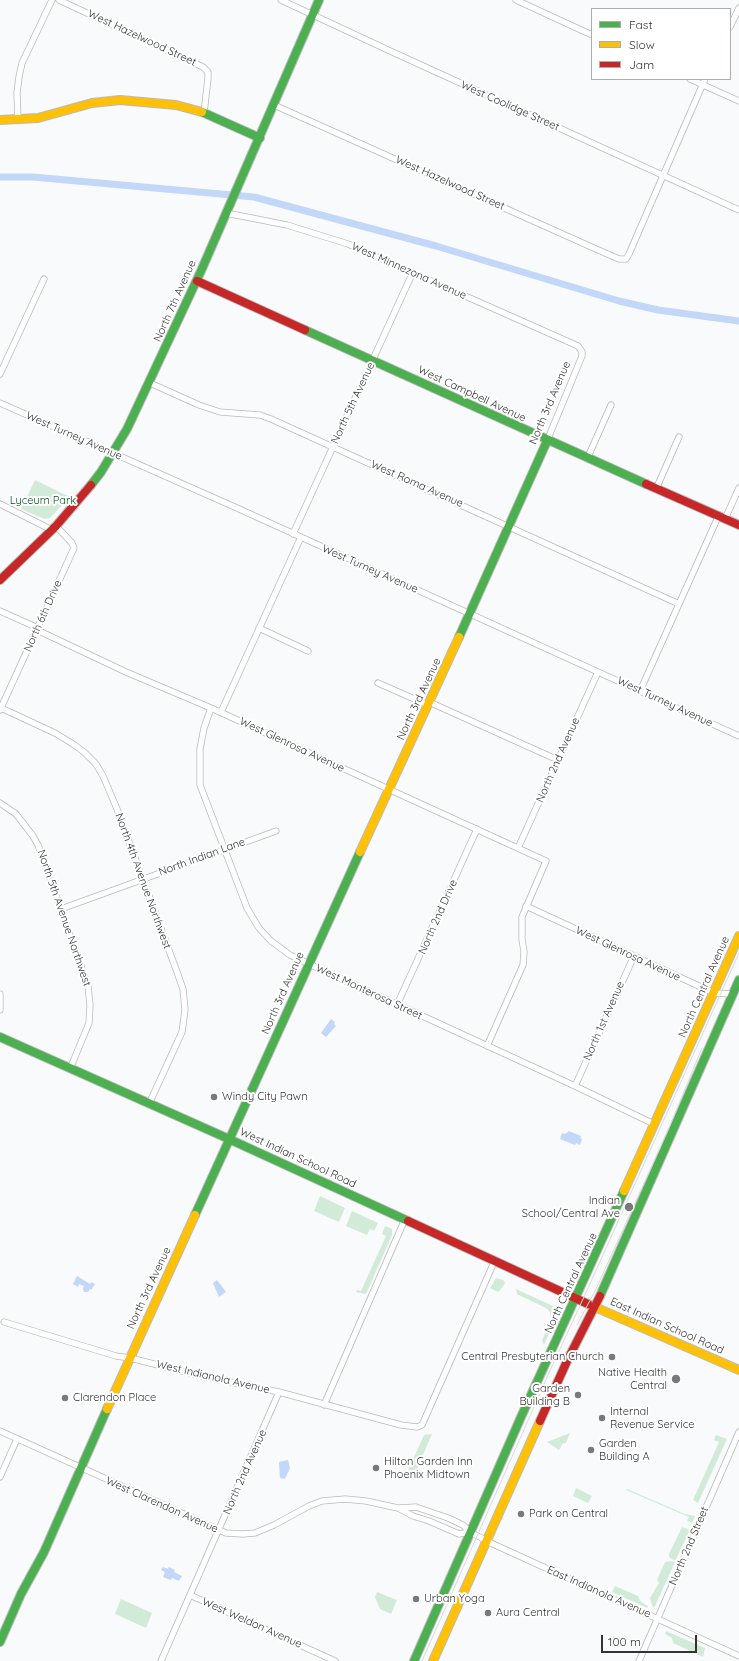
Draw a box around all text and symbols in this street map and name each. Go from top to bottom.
street label: West Hazelwood Street [86,7,198,69]
legend [591,8,731,80]
text: Fast [629,17,653,32]
text: Slow [629,37,655,52]
text: Jam [629,57,654,72]
street label: West Coolidge Street [459,78,561,134]
street label: West Hazelwood Street [393,153,507,213]
street label: West Minnezona Avenue [349,240,469,302]
street label: North 7th Avenue [151,258,199,344]
street label: North 3rd Avenue [527,359,573,447]
street label: North 5th Avenue [328,360,378,446]
street label: West Campbell Avenue [416,363,528,425]
street label: West Turney Avenue [24,409,124,463]
street label: West Roma Avenue [369,458,465,510]
park label: Lyceum Park [10,494,76,508]
street label: West Turney Avenue [320,542,420,596]
street label: North 6th Drive [21,578,65,654]
street label: North 3rd Avenue [394,656,444,742]
street label: West Turney Avenue [615,674,715,730]
street label: West Glenrosa Avenue [237,715,347,775]
street label: North 2nd Avenue [533,715,583,805]
street label: North 4th Avenue Northwest [112,811,174,951]
street label: North Indian Lane [157,835,247,879]
street label: North 5th Avenue Northwest [34,848,94,988]
street label: North 2nd Drive [416,878,460,956]
street label: West Glenrosa Avenue [573,924,683,984]
street label: North Central Avenue [676,934,732,1040]
street label: North 3rd Avenue [259,950,307,1036]
street label: West Monterosa Street [314,961,424,1023]
street label: North 1st Avenue [581,979,627,1063]
place label: Windy City Pawn [222,1090,308,1104]
marker: Windy City Pawn [209,1092,219,1102]
street label: West Indian School Road [238,1125,358,1191]
place label: Indian School/Central Ave [522,1194,620,1220]
marker: Indian School/Central Ave [623,1201,635,1213]
street label: North Central Avenue [542,1231,600,1335]
street label: North 3rd Avenue [124,1245,174,1331]
street label: East Indian School Road [608,1295,726,1357]
place label: Central Presbyterian Church [461,1350,604,1364]
marker: Central Presbyterian Church [607,1352,617,1362]
street label: West Indianola Avenue [155,1358,271,1396]
place label: Native Health Central [598,1366,667,1392]
marker: Native Health Central [670,1373,682,1385]
place label: Garden Building B [519,1382,570,1408]
marker: Garden Building B [573,1390,583,1400]
place label: Clarendon Place [73,1391,156,1405]
marker: Clarendon Place [60,1393,70,1403]
place label: Internal Revenue Service [610,1405,695,1431]
marker: Internal Revenue Service [597,1413,607,1423]
street label: North 2nd Avenue [220,1427,270,1517]
place label: Garden Building A [599,1437,650,1463]
marker: Garden Building A [586,1445,596,1455]
place label: Hilton Garden Inn Phoenix Midtown [384,1455,473,1481]
marker: Hilton Garden Inn Phoenix Midtown [371,1463,381,1473]
street label: West Clarendon Avenue [104,1474,220,1536]
street label: North 2nd Street [667,1505,711,1587]
place label: Park on Central [529,1507,608,1521]
marker: Park on Central [516,1509,526,1519]
street label: East Indianola Avenue [545,1563,653,1621]
place label: Urban Yoga [424,1592,485,1606]
marker: Urban Yoga [411,1594,421,1604]
street label: West Weldon Avenue [200,1595,304,1651]
place label: Aura Central [496,1606,560,1620]
marker: Aura Central [483,1608,493,1618]
scale bar [603,1627,699,1653]
text: 100 m [608,1634,641,1649]

